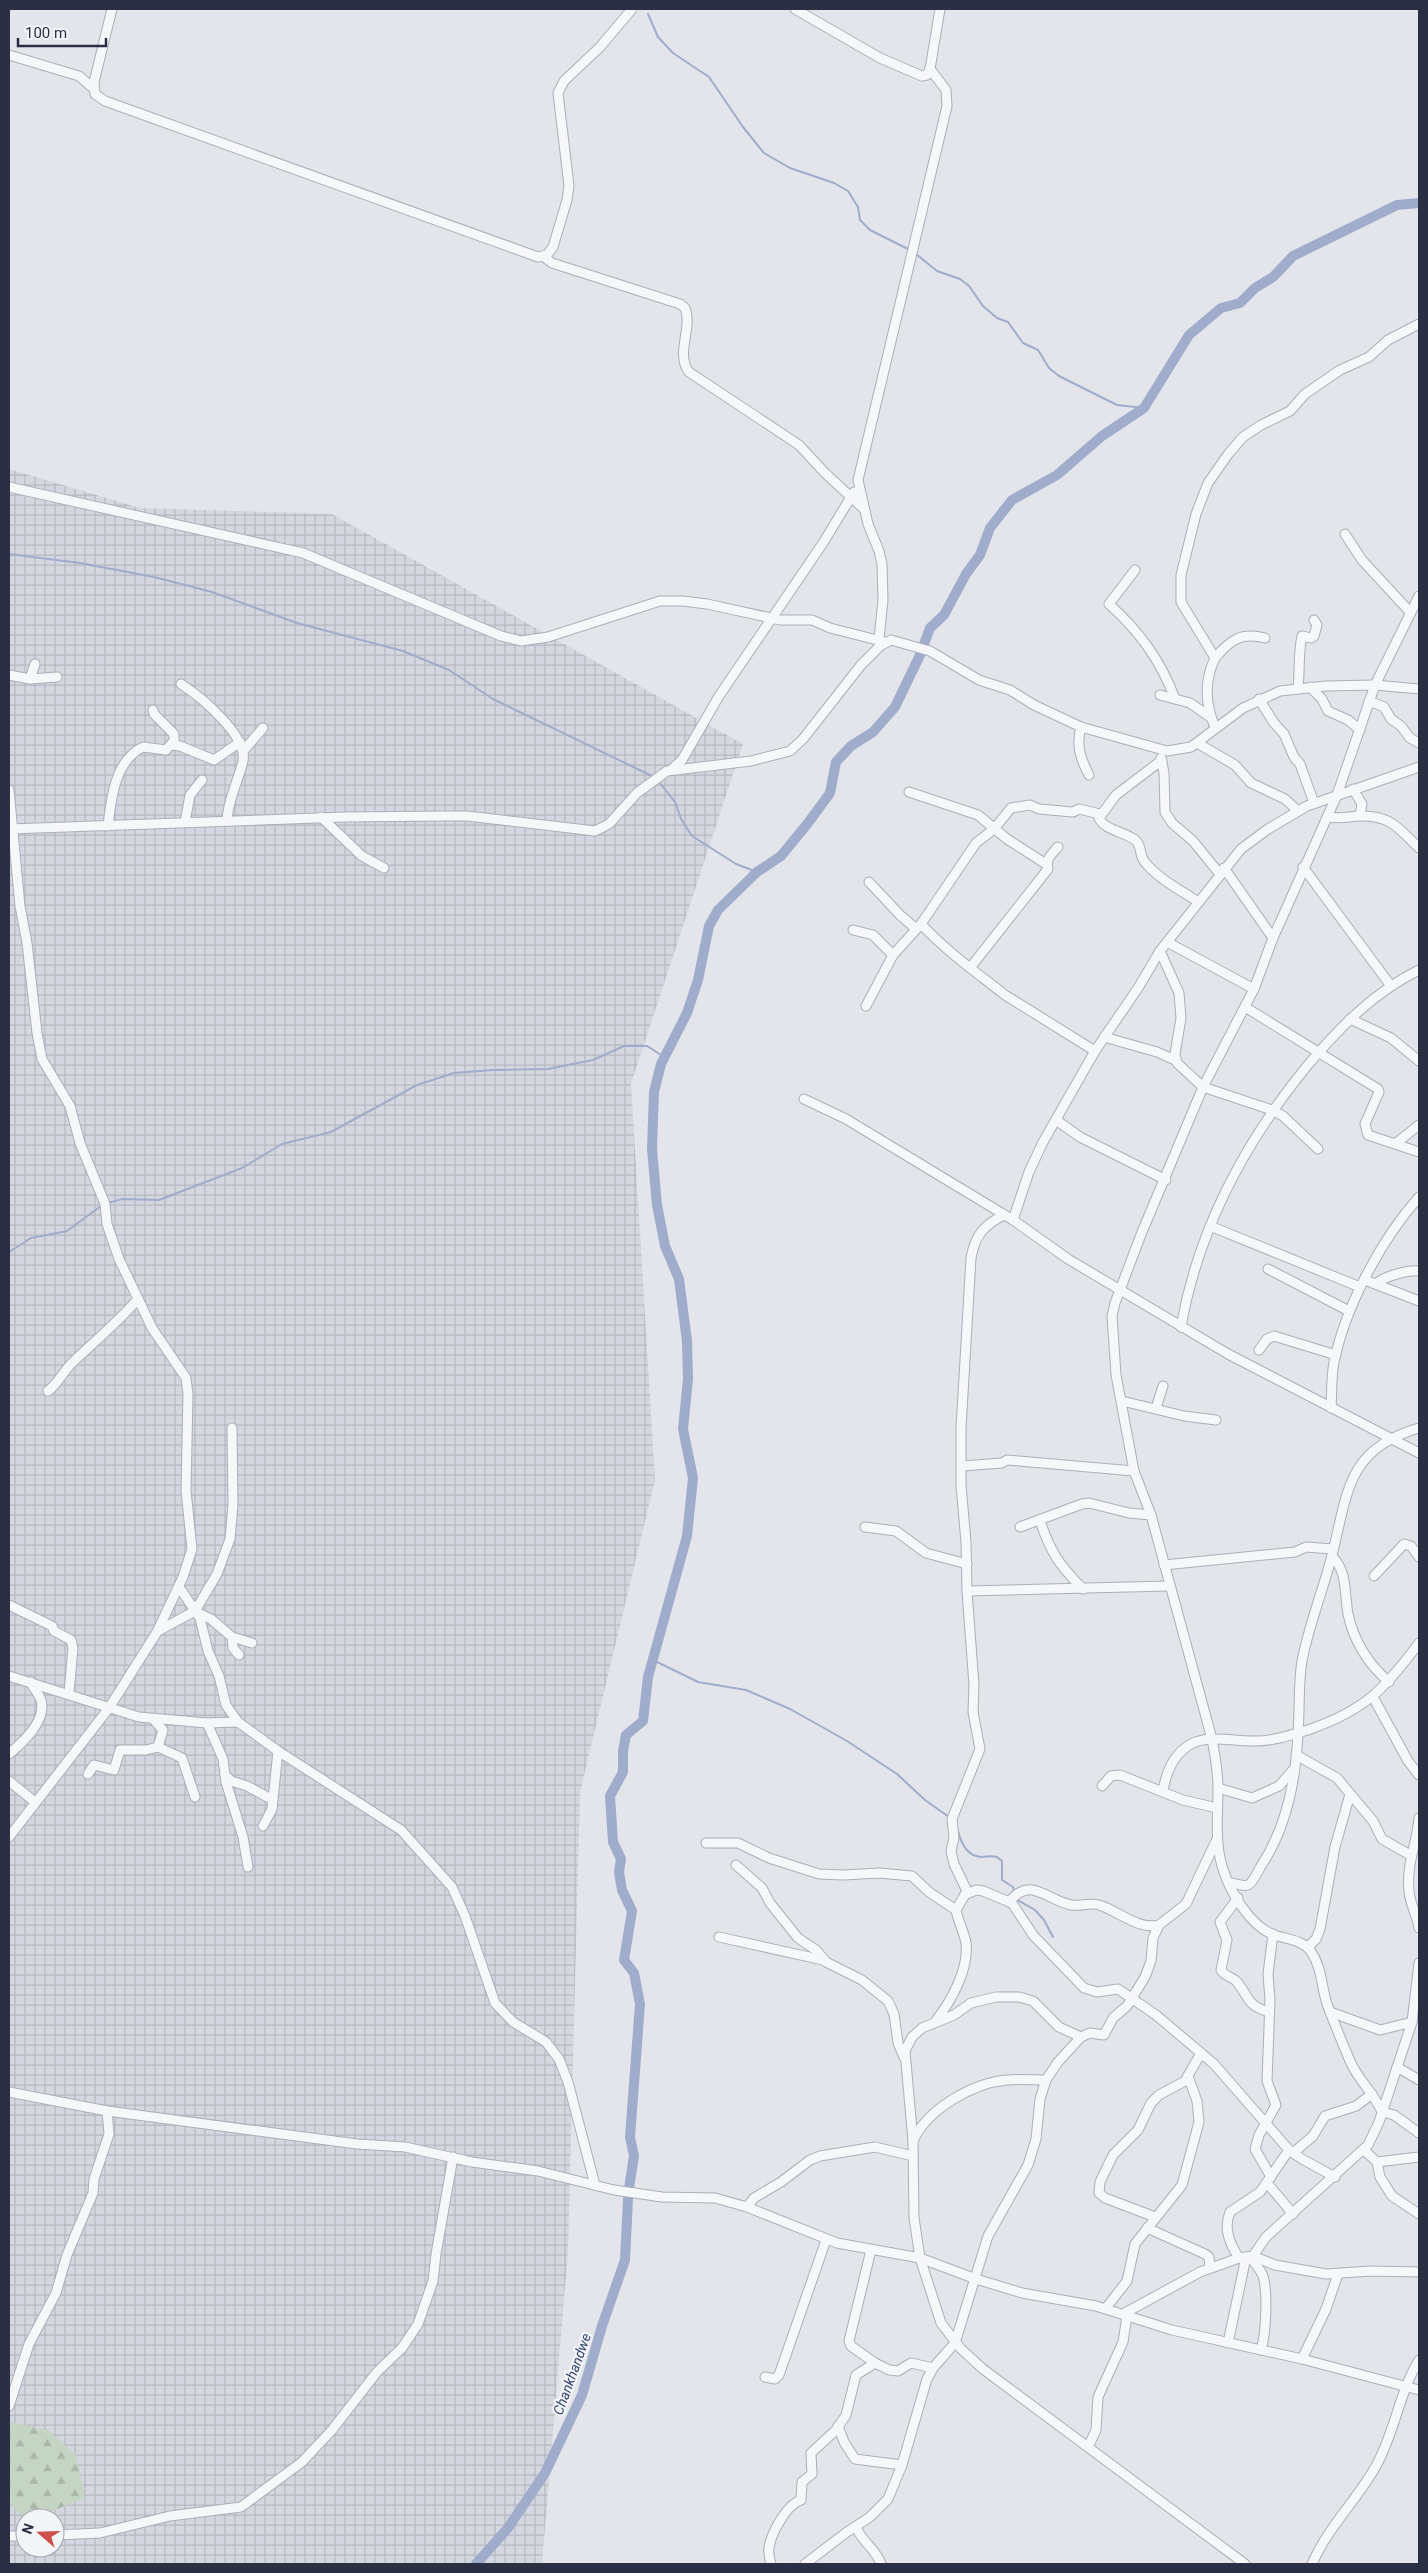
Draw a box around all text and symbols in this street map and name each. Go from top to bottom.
scale bar [18,15,105,47]
text: 100 m [25,24,67,42]
water label: Chankhandwe [550,2331,594,2417]
north arrow [15,2508,65,2558]
text: N [19,2521,37,2536]

